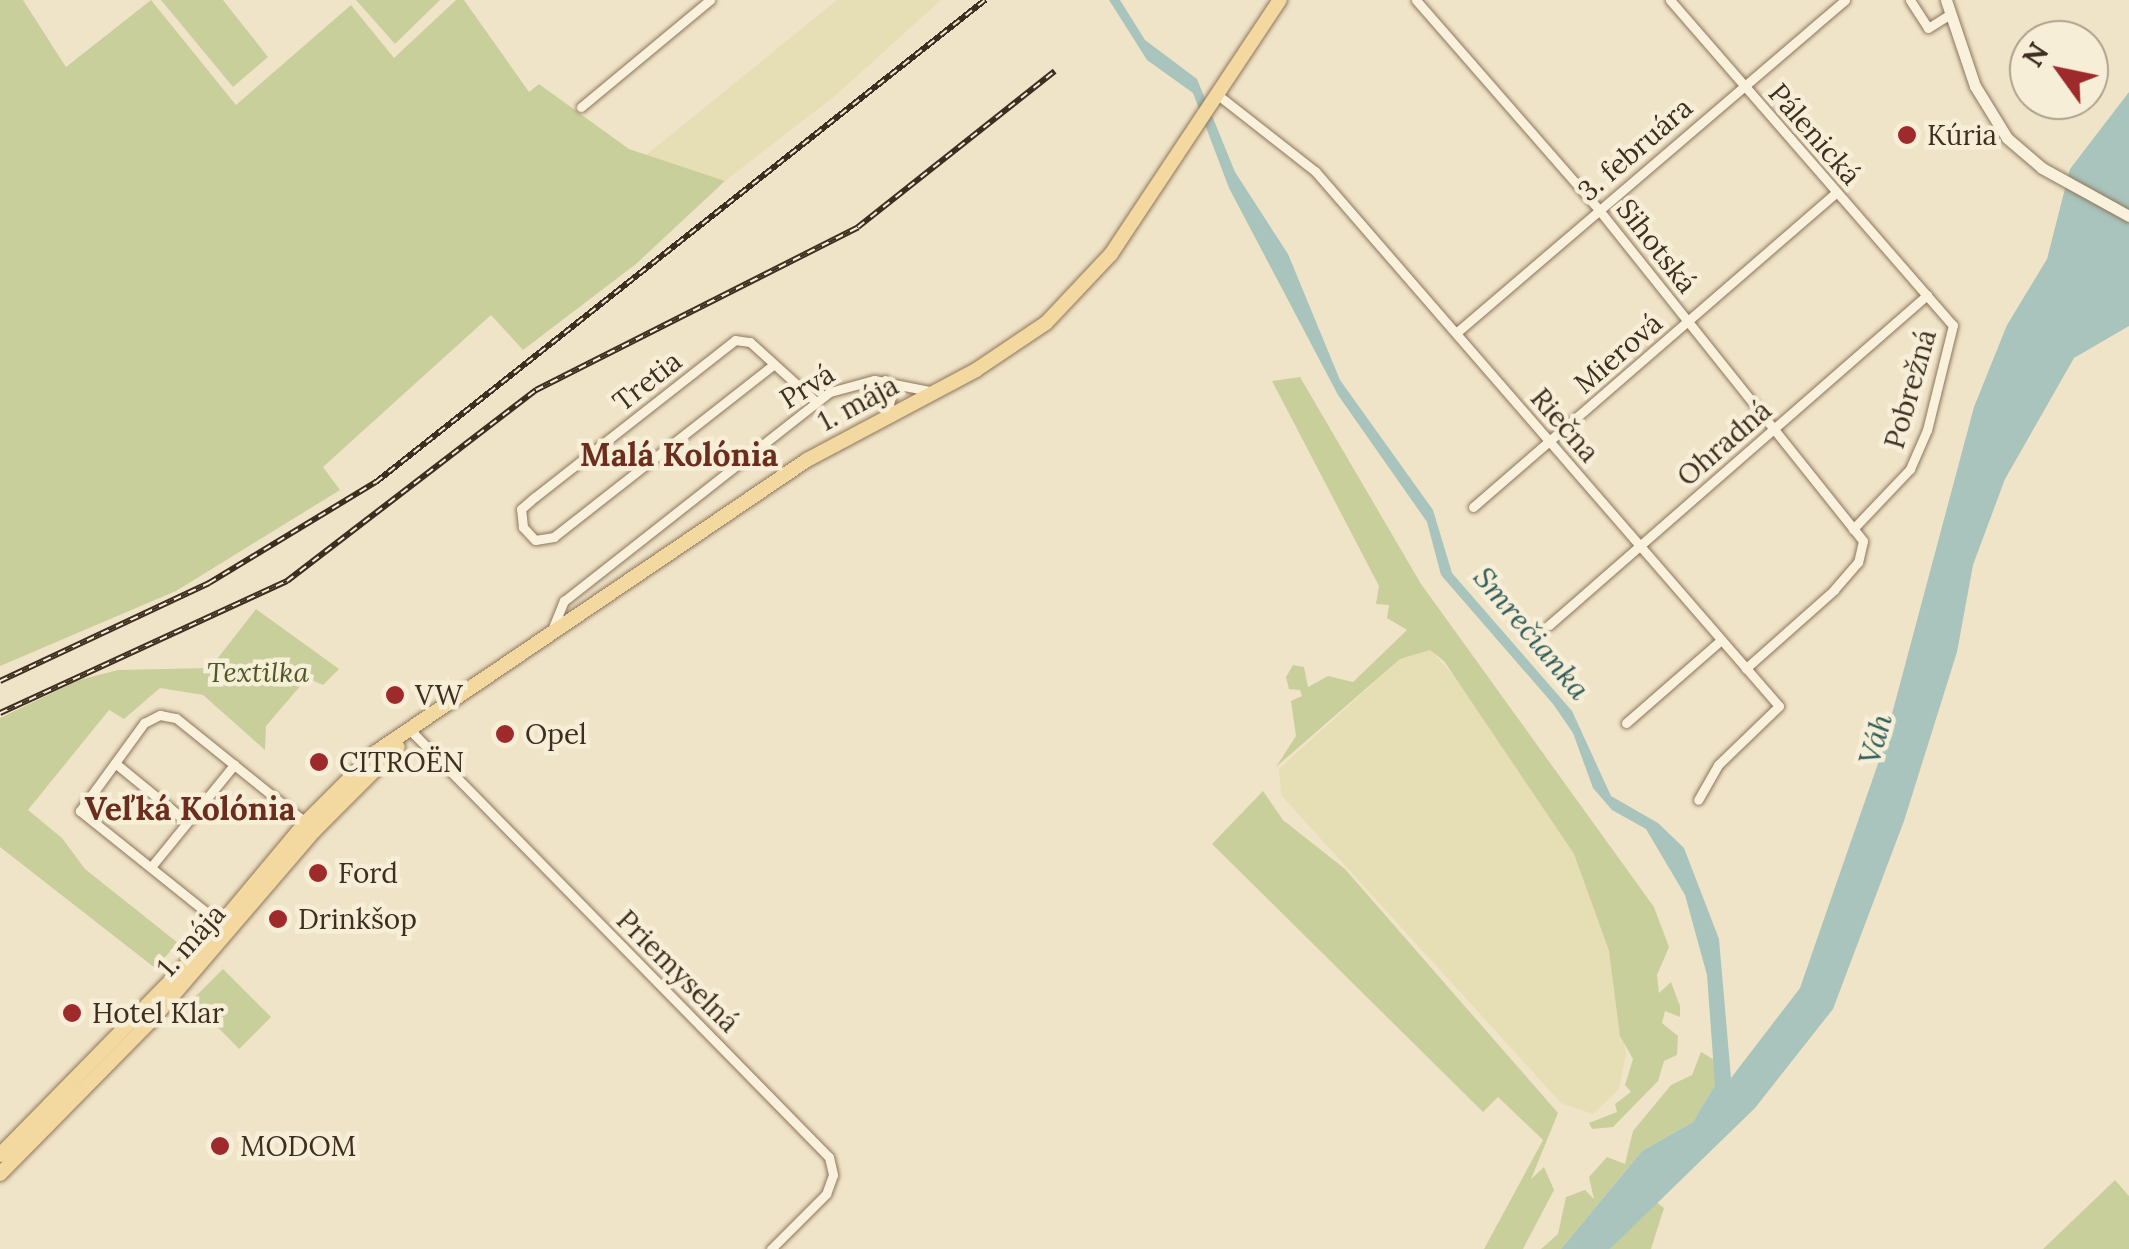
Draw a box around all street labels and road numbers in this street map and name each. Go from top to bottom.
street label: Pálenická [1762,76,1868,192]
street label: 3. februára [1571,90,1699,208]
street label: Sihotská [1610,192,1704,300]
street label: Mierová [1567,306,1669,400]
street label: Pobrežná [1877,326,1943,452]
street label: Tretia [606,344,688,418]
street label: Prvá [774,356,840,416]
street label: 1. mája [812,368,904,438]
street label: Riečna [1524,381,1606,469]
street label: Ohradná [1670,393,1778,493]
street label: 1. mája [150,897,232,983]
street label: Priemyselná [610,903,746,1039]

